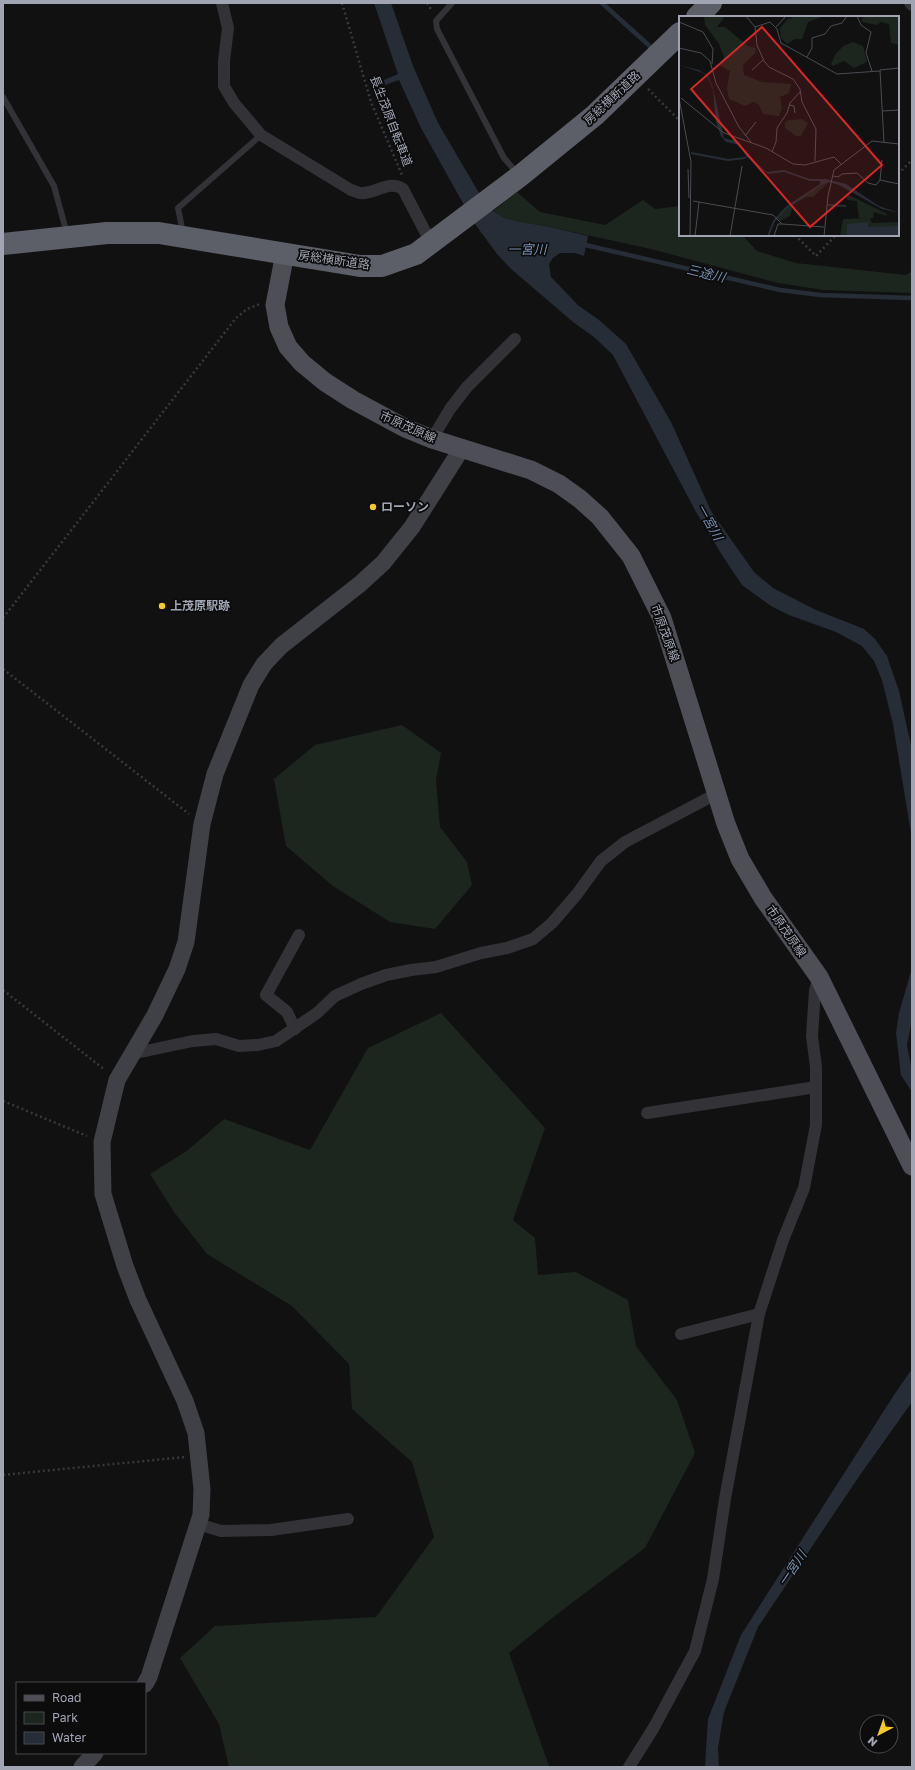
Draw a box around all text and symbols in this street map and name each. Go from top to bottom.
inset map [679,16,899,236]
street label: 房総横断道路 [580,68,643,128]
street label: 長生茂原自転車道 [367,73,416,168]
water label: 一宮川 [507,241,548,257]
street label: 房総横断道路 [297,247,371,272]
water label: 三途川 [685,261,729,286]
street label: 市原茂原線 [378,407,439,446]
place label: ローソン [381,499,429,514]
water label: 一宮川 [694,501,727,545]
marker: ローソン [368,502,378,512]
place label: 上茂原駅跡 [170,598,230,613]
marker: 上茂原駅跡 [157,601,167,611]
street label: 市原茂原線 [648,602,683,664]
street label: 市原茂原線 [763,902,810,960]
water label: 一宮川 [774,1546,811,1589]
legend [16,1682,146,1754]
text: Road [52,1690,81,1705]
text: Park [52,1710,78,1725]
north arrow [859,1714,899,1754]
text: Water [52,1730,86,1745]
text: N [865,1734,880,1750]

